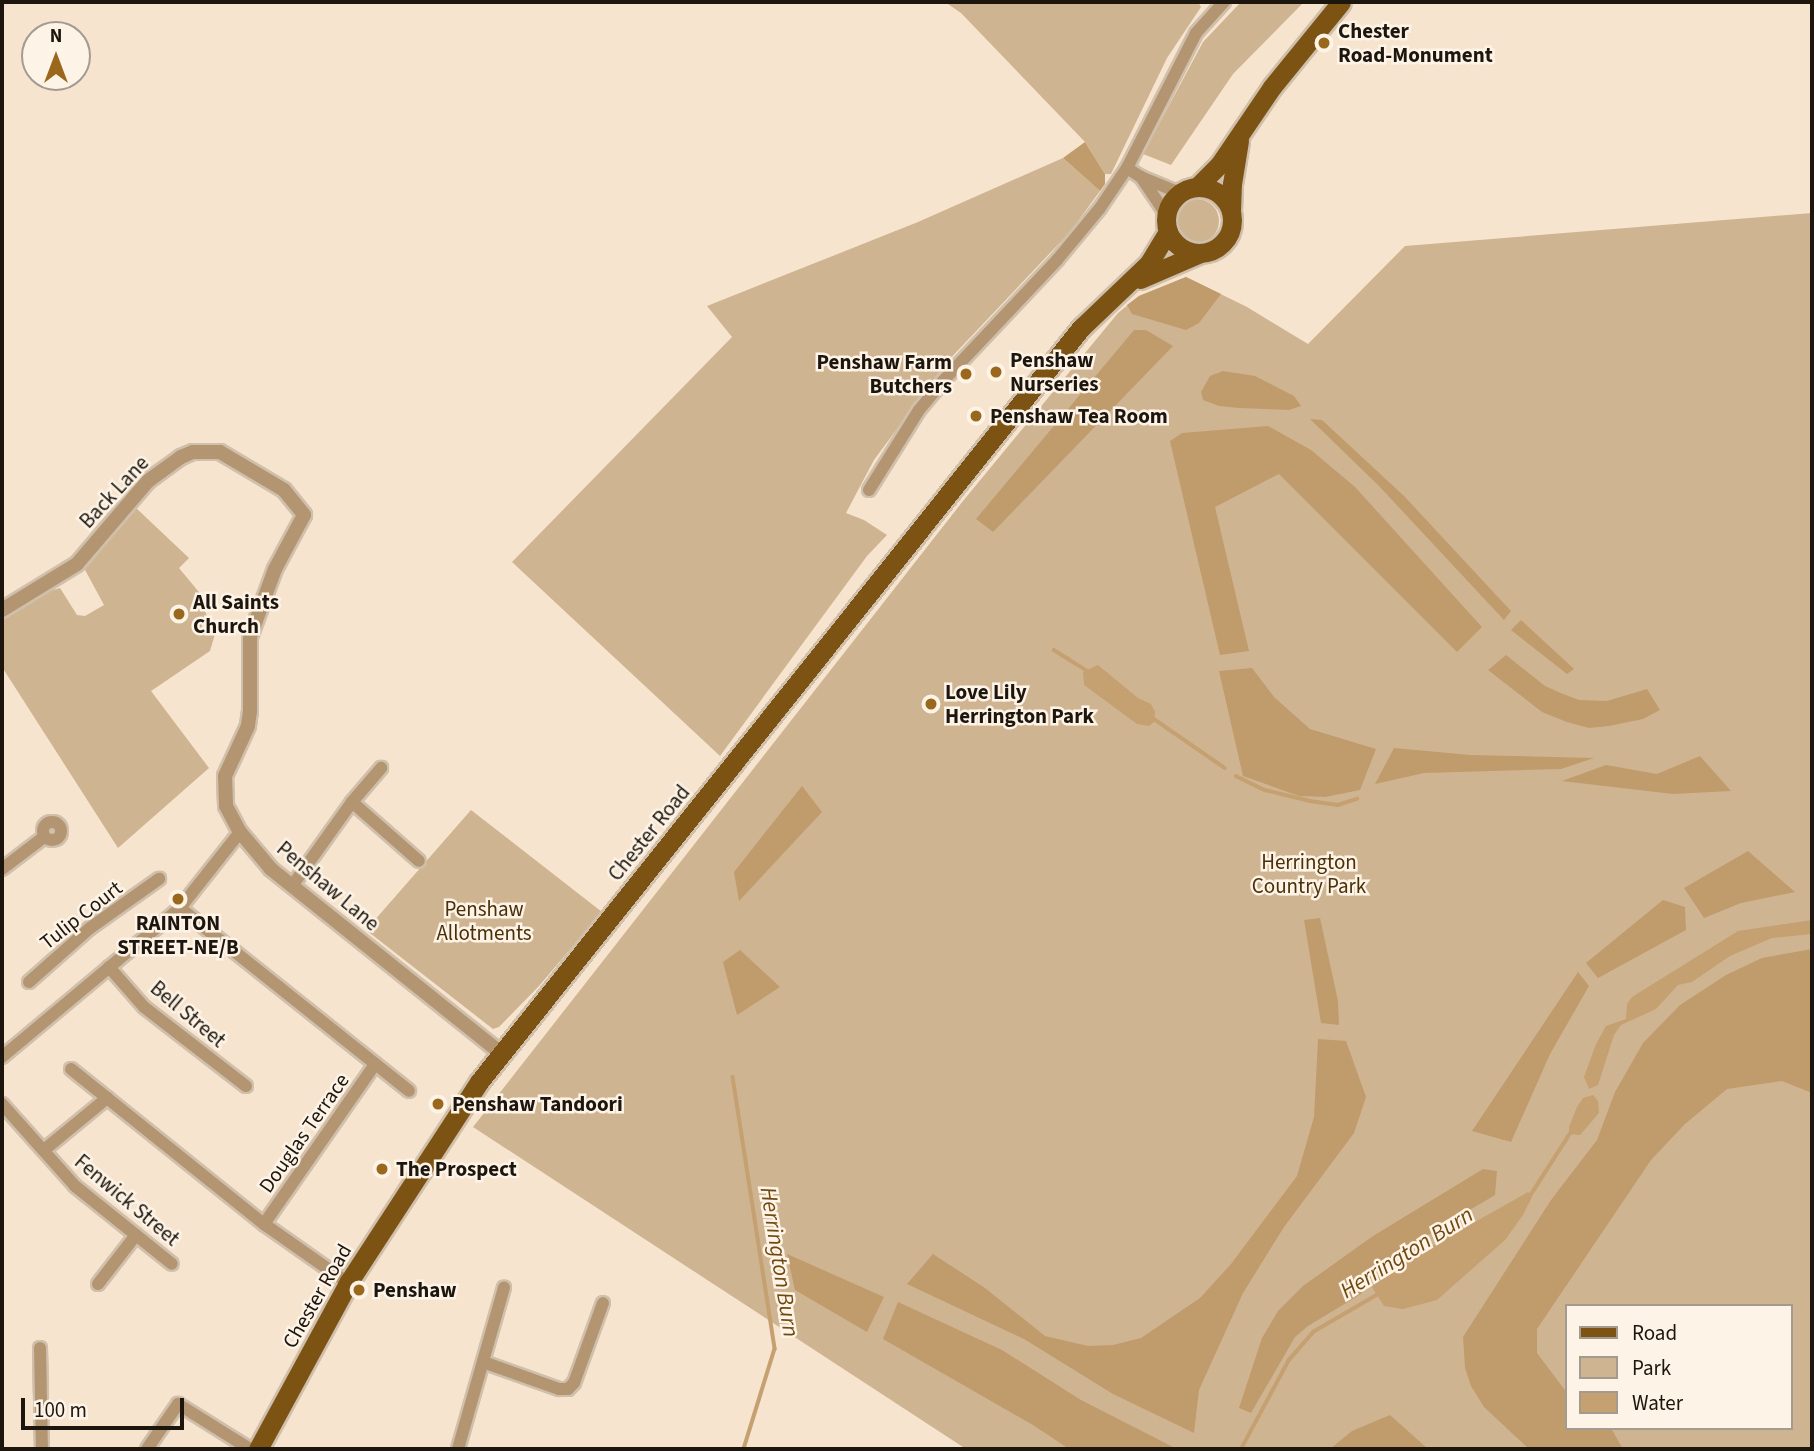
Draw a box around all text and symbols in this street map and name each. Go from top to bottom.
place label: Chester Road-Monument [1338,18,1493,68]
north arrow [21,21,91,91]
text: N [50,23,62,50]
marker: Chester Road-Monument [1316,35,1332,51]
place label: Penshaw Nurseries [1010,347,1099,397]
place label: Penshaw Farm Butchers [817,349,952,399]
marker: Penshaw Nurseries [988,364,1004,380]
marker: Penshaw Farm Butchers [958,366,974,382]
place label: Penshaw Tea Room [990,403,1168,429]
marker: Penshaw Tea Room [968,408,984,424]
street label: Back Lane [74,451,154,533]
place label: All Saints Church [193,589,279,639]
marker: All Saints Church [171,606,187,622]
place label: Love Lily Herrington Park [945,679,1094,729]
marker: Love Lily Herrington Park [923,696,939,712]
street label: Chester Road [603,780,695,886]
street label: Penshaw Lane [272,836,384,936]
park label: Herrington Country Park [1252,849,1366,899]
street label: Tulip Court [35,875,127,955]
marker: RAINTON STREET-NE/B [170,891,186,907]
park label: Penshaw Allotments [436,896,532,946]
place label: RAINTON STREET-NE/B [117,910,239,960]
street label: Bell Street [145,975,231,1053]
street label: Douglas Terrace [254,1069,354,1197]
place label: Penshaw Tandoori [452,1091,623,1117]
marker: Penshaw Tandoori [430,1096,446,1112]
street label: Fenwick Street [69,1149,185,1251]
place label: The Prospect [396,1156,517,1182]
marker: The Prospect [374,1161,390,1177]
water label: Herrington Burn [754,1185,804,1339]
water label: Herrington Burn [1335,1201,1479,1305]
street label: Chester Road [277,1239,357,1353]
place label: Penshaw [373,1277,457,1303]
marker: Penshaw [351,1282,367,1298]
legend [1566,1304,1793,1430]
text: Road [1632,1318,1677,1348]
text: Park [1632,1353,1671,1383]
scale bar [24,1384,187,1428]
text: Water [1632,1388,1683,1418]
text: 100 m [34,1395,87,1425]

